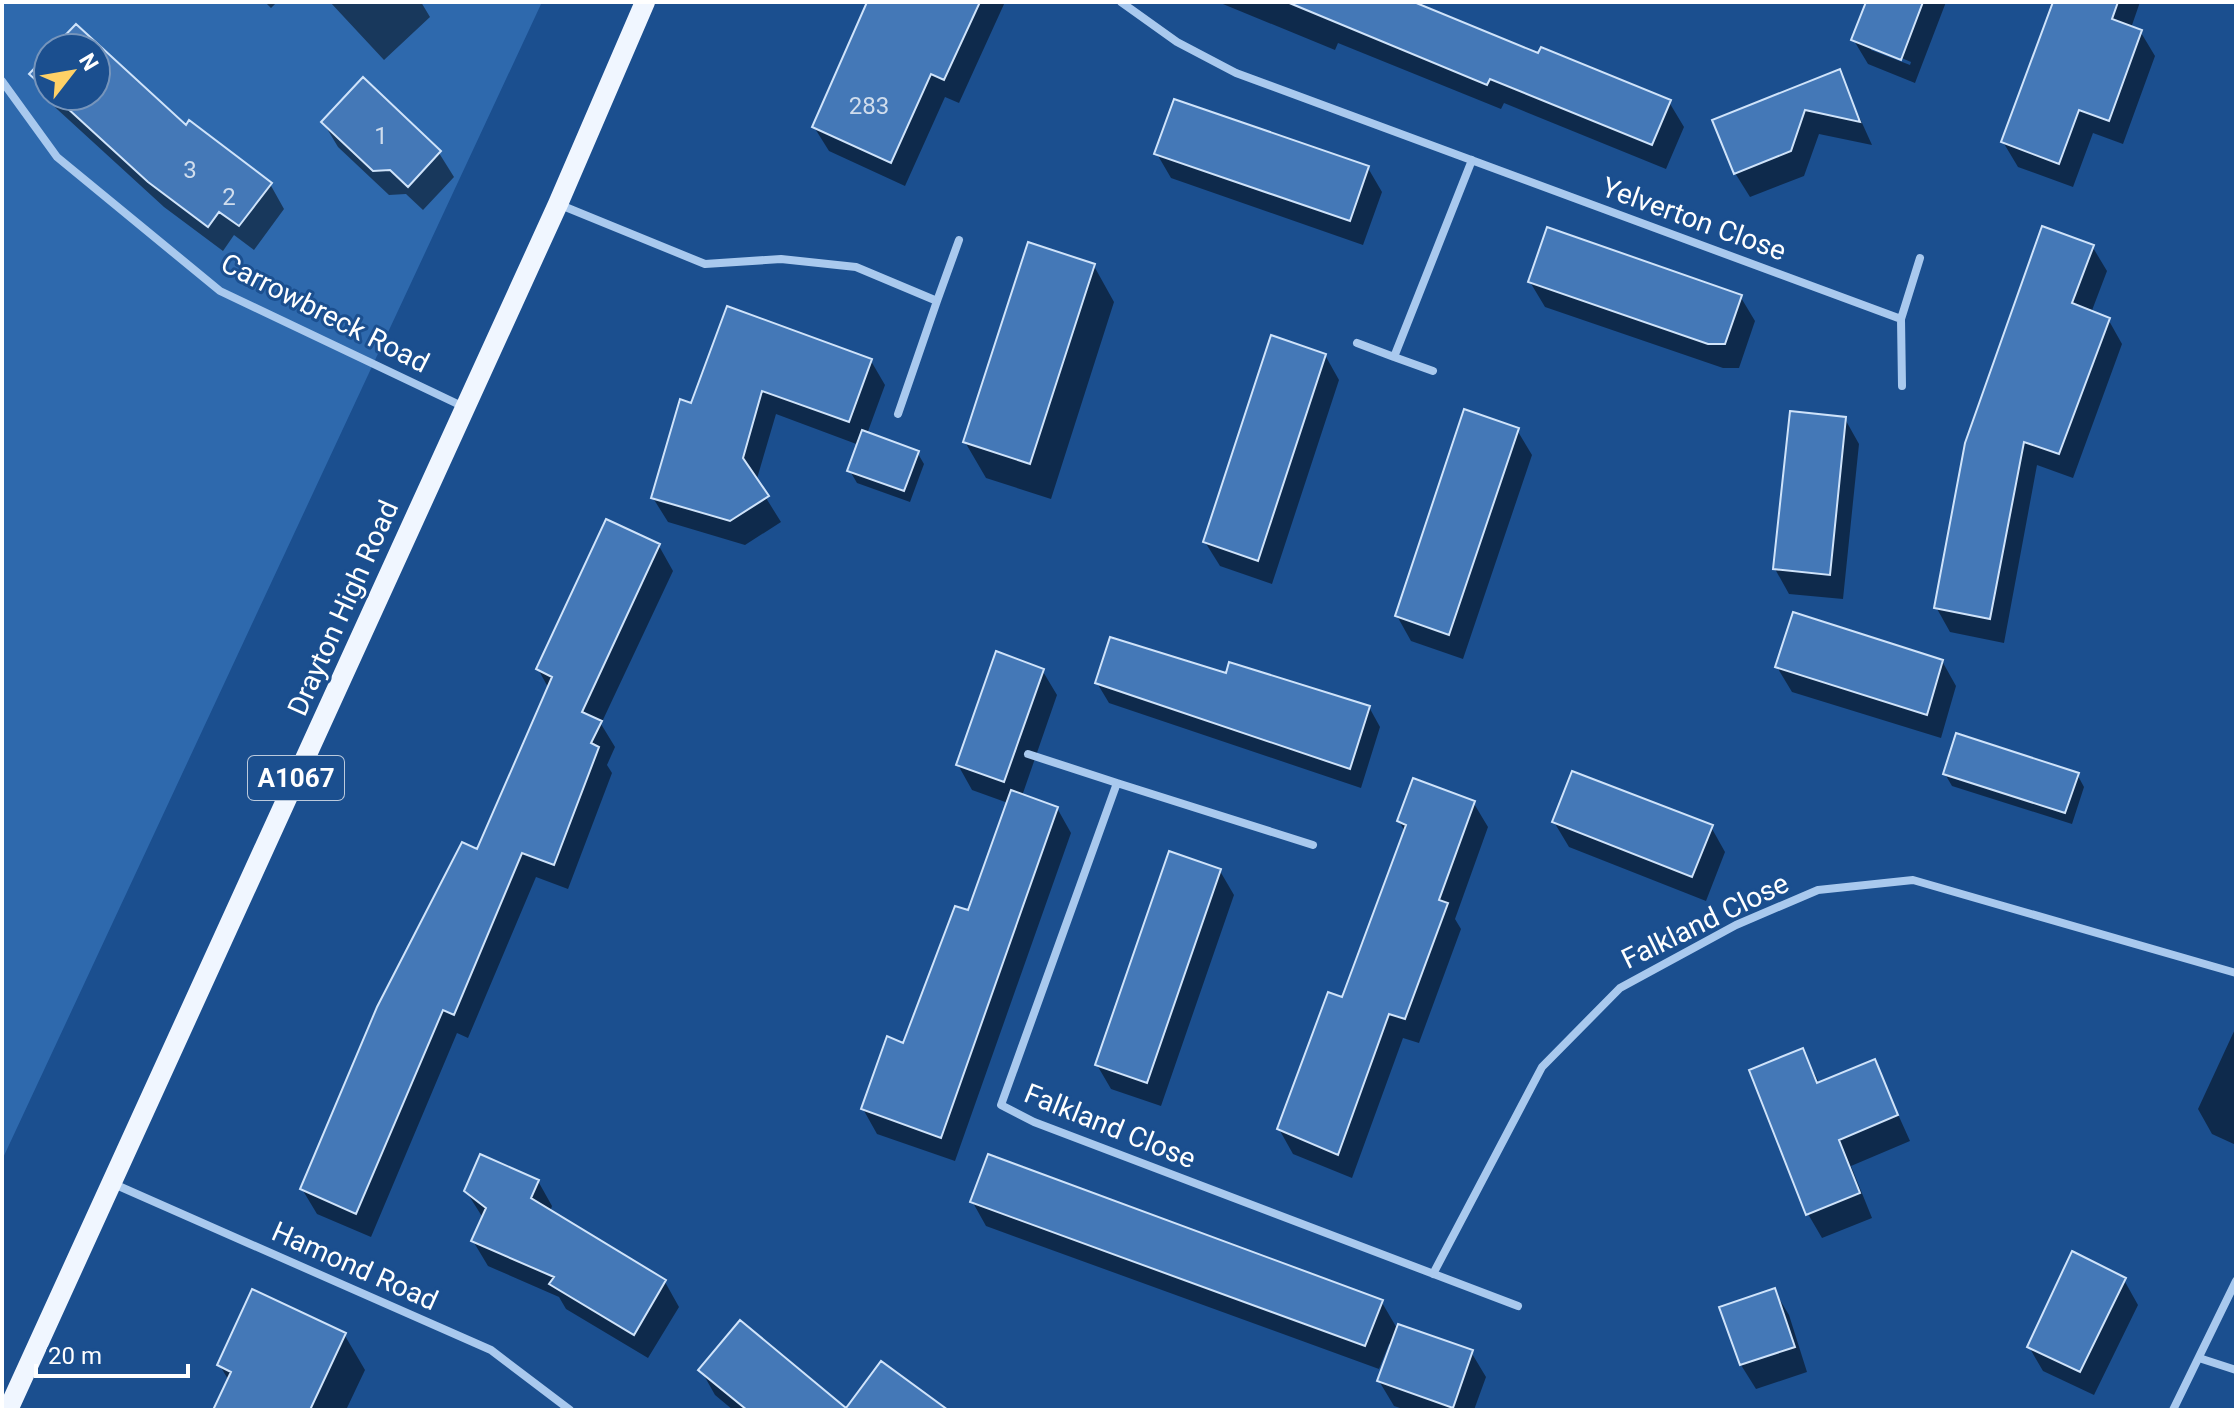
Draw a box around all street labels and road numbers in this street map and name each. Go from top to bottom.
street label: Yelverton Close [1597,170,1791,268]
street label: Carrowbreck Road [215,246,435,380]
street label: Drayton High Road [281,495,405,721]
road number: A1067 [248,756,344,800]
street label: Falkland Close [1616,866,1794,976]
street label: Falkland Close [1020,1077,1200,1175]
street label: Hamond Road [267,1215,443,1317]

